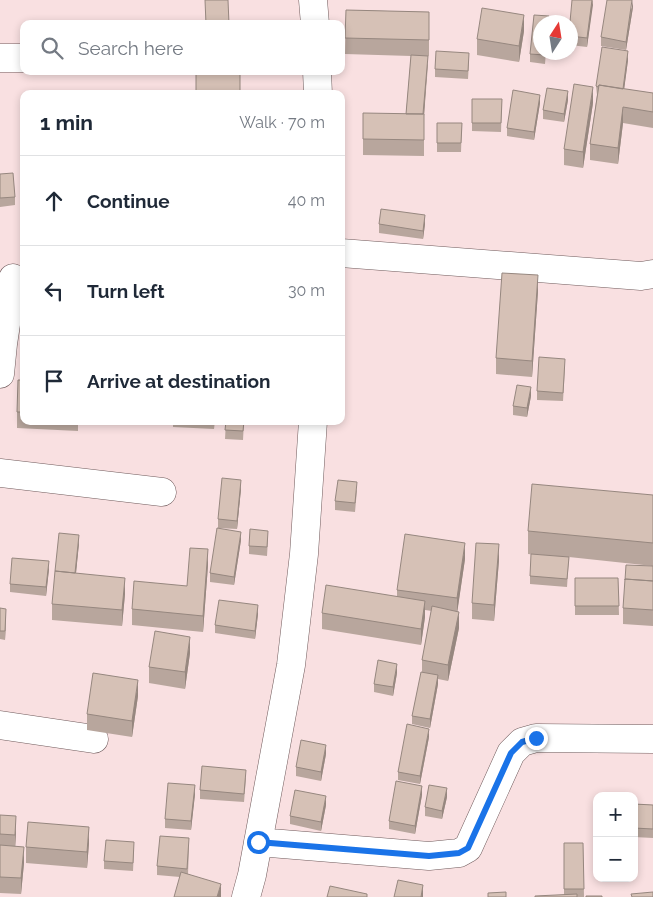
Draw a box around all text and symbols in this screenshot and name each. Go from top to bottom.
north arrow [533,15,578,60]
search box [20,20,345,75]
icon: search [38,34,66,62]
text: Search here [78,37,184,59]
text: 1 min [40,110,93,135]
text: Walk · 70 m [239,113,325,132]
icon: ahead [40,187,68,215]
text: Continue [87,190,170,212]
text: 40 m [288,191,325,210]
icon: left [40,277,68,305]
text: Turn left [87,280,164,302]
text: 30 m [288,281,325,300]
icon: arrive [40,367,68,395]
text: Arrive at destination [87,370,271,392]
route end [525,727,548,750]
map controls [593,792,638,882]
button: + [593,792,638,837]
route start [247,831,270,854]
button: − [593,837,638,882]

